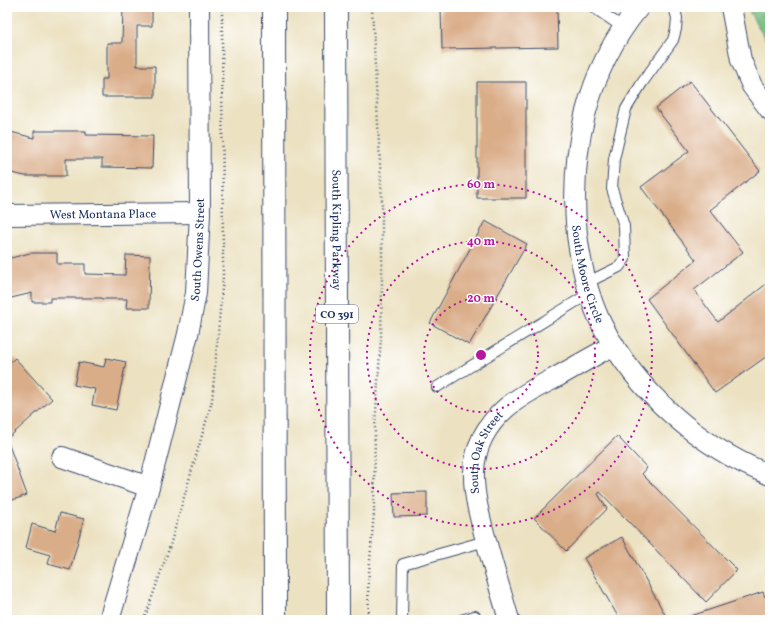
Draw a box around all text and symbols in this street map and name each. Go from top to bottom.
street label: South Kipling Parkway [328,169,344,291]
text: 60 m [467,177,495,193]
street label: South Owens Street [188,198,209,303]
street label: West Montana Place [50,206,157,224]
street label: South Moore Circle [567,224,607,327]
text: 40 m [467,234,496,250]
text: 20 m [467,291,495,307]
road number: CO 391 [316,305,358,323]
centre of rings [474,348,488,362]
street label: South Oak Street [467,408,507,495]

